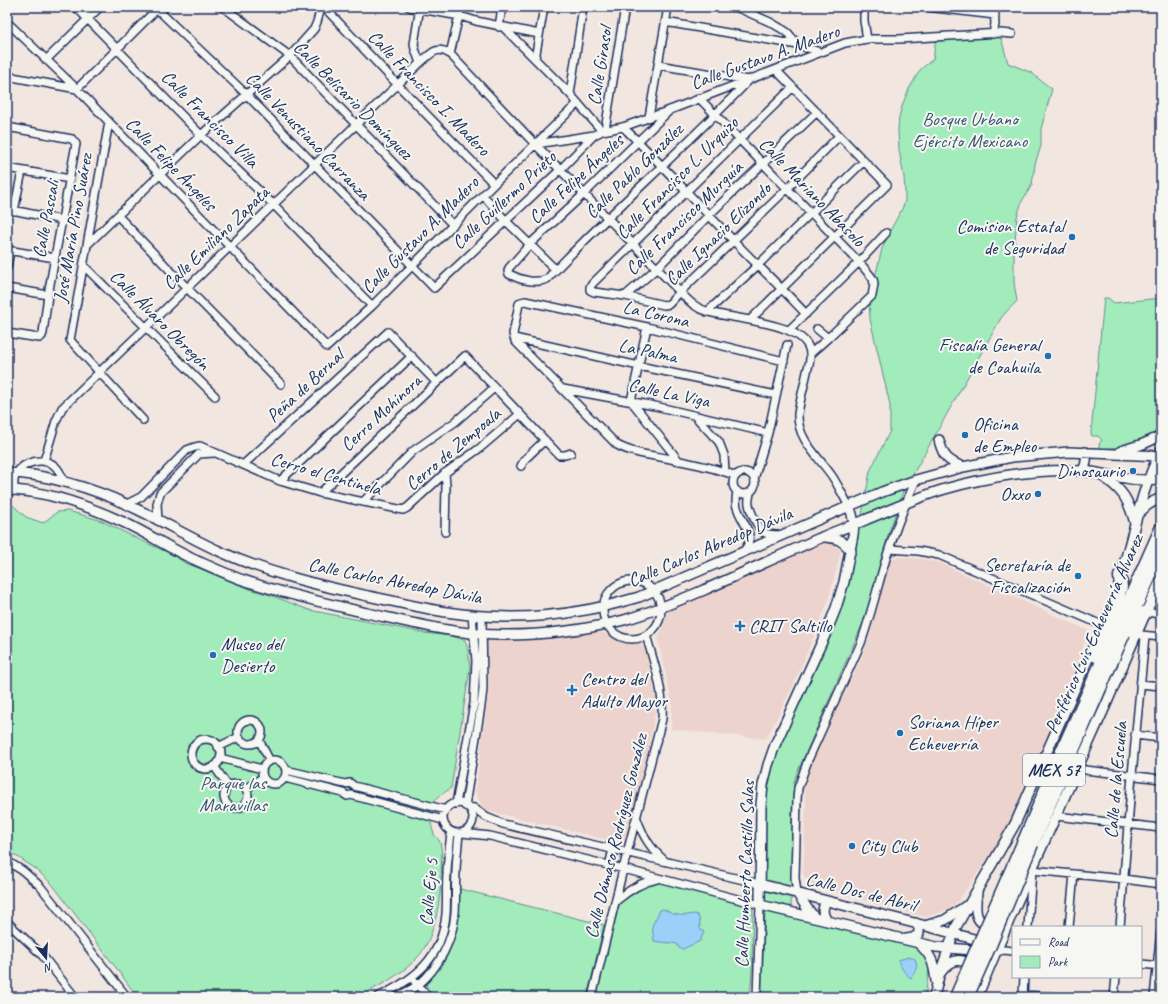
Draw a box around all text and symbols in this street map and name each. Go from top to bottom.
street label: Calle Gustavo A. Madero [687,18,844,95]
street label: Calle Girasol [582,21,619,107]
street label: Calle Francisco I. Madero [363,25,496,162]
street label: Calle Belisario Domínguez [288,35,419,166]
street label: Calle Francisco Villa [156,65,265,174]
street label: Calle Venustiano Carranza [240,67,377,207]
park label: Bosque Urbano Ejército Mexicano [913,107,1029,153]
street label: Calle Francisco L. Urquizo [610,111,744,245]
street label: Calle Felipe Ángeles [120,112,223,218]
street label: Calle Pablo González [580,117,690,224]
street label: Calle Felipe Ángeles [524,127,630,229]
street label: Calle Mariano Abasolo [754,132,871,253]
street label: Calle Guillermo Prieto [447,145,562,255]
street label: José María Pino Suárez [48,150,98,305]
street label: Calle Francisco Murguía [620,155,749,280]
street label: Calle Gustavo A. Madero [356,170,485,299]
street label: Calle Pascali [27,176,66,260]
street label: Calle Ignacio Elizondo [660,176,778,291]
street label: Calle Emiliano Zapata [157,179,276,295]
place label: Comision Estatal de Seguridad [957,214,1068,260]
marker: Comision Estatal de Seguridad [1067,232,1077,242]
street label: Calle Álvaro Obregón [105,265,216,376]
street label: La Corona [621,295,693,334]
street label: La Palma [617,333,682,369]
place label: Fiscalía General de Coahuila [939,333,1044,379]
street label: Peña de Bernal [261,341,352,428]
marker: Fiscalía General de Coahuila [1043,351,1053,361]
street label: Cerro Mohinora [335,368,428,457]
street label: Calle La Viga [626,373,713,414]
street label: Cerro de Zempoala [400,401,507,496]
place label: Oficina de Empleo [973,412,1037,458]
marker: Oficina de Empleo [960,430,970,440]
street label: Cerro el Centinela [268,447,386,502]
place label: Dinosaurio [1057,459,1126,483]
marker: Dinosaurio [1128,466,1138,476]
place label: Oxxo [1000,482,1031,506]
marker: Oxxo [1033,489,1043,499]
street label: Calle Carlos Abredop Dávila [624,501,797,592]
street label: Periférico Luis Echeverría Álvarez [1039,529,1150,737]
street label: Calle Carlos Abredop Dávila [306,552,485,610]
place label: Secretaría de Fiscalización [984,553,1072,599]
marker: Secretaría de Fiscalización [1073,571,1083,581]
place label: CRIT Saltillo [749,614,833,638]
marker: CRIT Saltillo [734,620,746,632]
place label: Museo del Desierto [221,632,286,678]
marker: Museo del Desierto [208,650,218,660]
place label: Centro del Adulto Mayor [581,667,668,713]
marker: Centro del Adulto Mayor [566,684,578,696]
place label: Soriana Híper Echeverría [908,710,999,756]
street label: Calle de la Escuela [1099,719,1133,839]
marker: Soriana Híper Echeverría [895,728,905,738]
street label: Calle Dámaso Rodríguez González [579,729,654,941]
road number: MEX 57 [1023,754,1085,786]
park label: Parque las Maravillas [199,771,269,817]
street label: Calle Humberto Castillo Salas [730,778,760,968]
place label: City Club [860,834,919,858]
marker: City Club [847,841,857,851]
street label: Calle Eje 5 [414,856,444,927]
street label: Calle Dos de Abril [803,867,922,918]
legend [1012,926,1142,978]
text: Road [1048,934,1070,950]
north arrow [26,938,66,978]
text: Park [1048,954,1069,970]
text: N [42,960,54,976]

